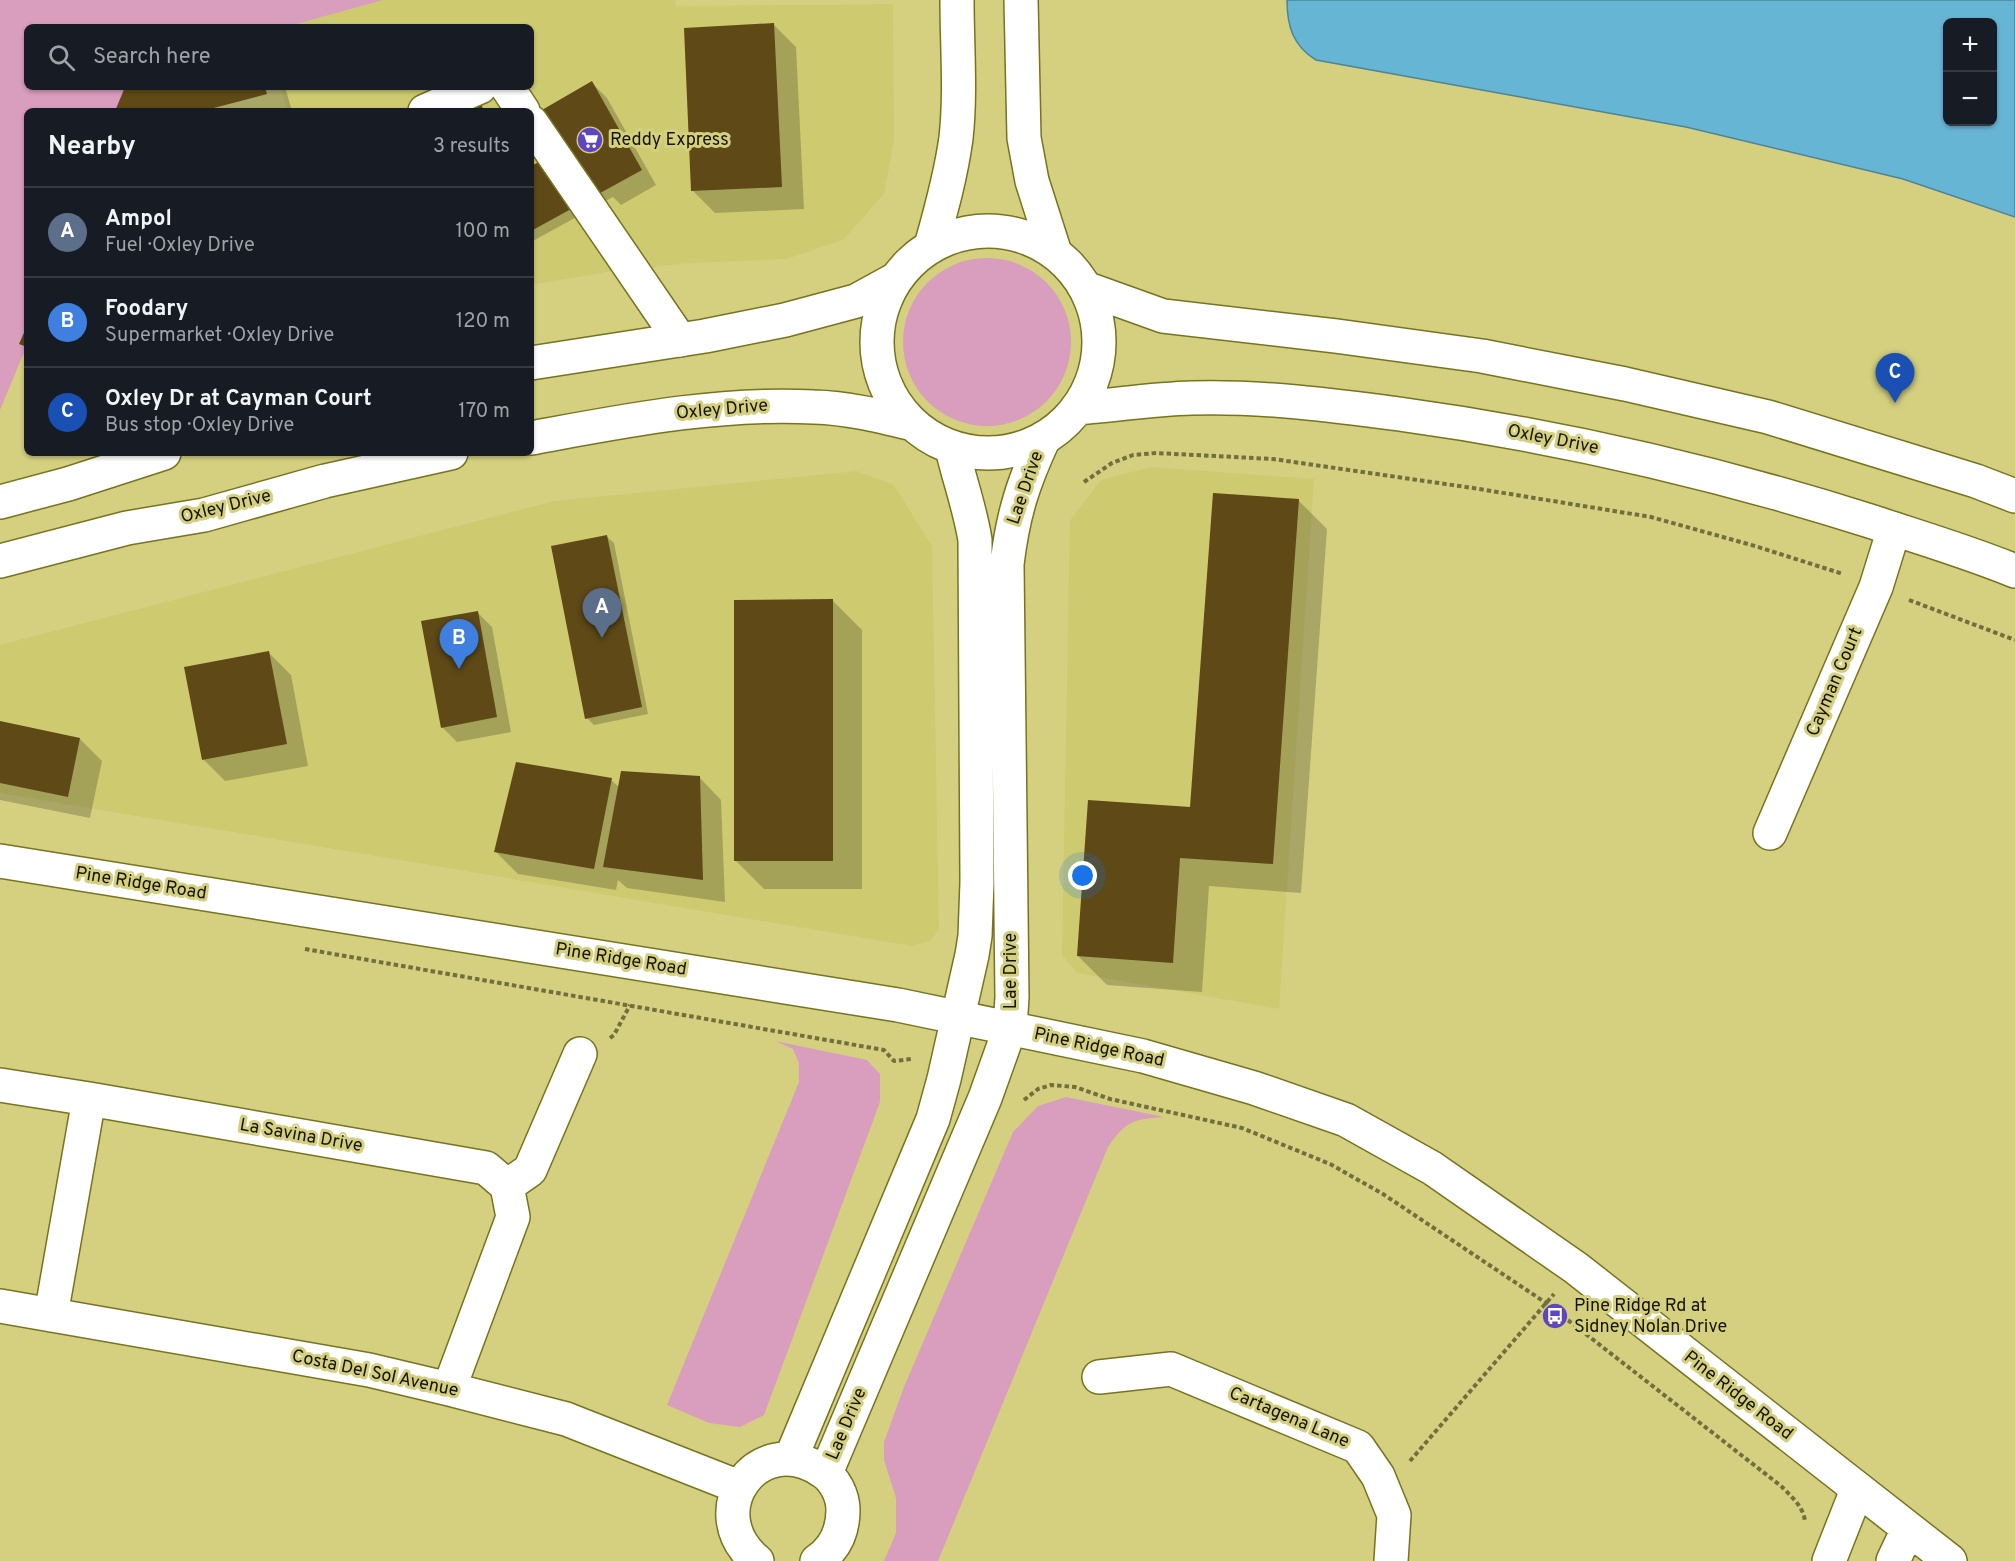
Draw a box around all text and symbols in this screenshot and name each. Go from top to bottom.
map controls [1943,18,1997,126]
button: + [1943,18,1997,72]
search box [24,24,534,90]
icon: search [45,41,78,74]
text: Search here [93,44,211,71]
button: − [1943,72,1997,126]
supermarket icon: Reddy Express [575,125,605,155]
place label: Reddy Express [610,129,729,152]
text: Nearby [48,131,136,164]
text: 3 results [433,134,510,160]
text: Ampol [105,206,172,233]
text: A [60,219,75,245]
text: 100 m [455,219,510,245]
text: Fuel · Oxley Drive [105,233,255,259]
text: Foodary [105,296,188,323]
text: B [61,309,74,335]
text: 120 m [456,309,510,335]
text: Supermarket · Oxley Drive [105,323,334,349]
pin: C [1876,354,1914,403]
text: Oxley Dr at Cayman Court [105,386,372,413]
street label: Oxley Drive [675,395,769,425]
text: C [61,399,74,425]
text: 170 m [458,399,510,425]
text: Bus stop · Oxley Drive [105,413,294,439]
street label: Oxley Drive [1505,420,1601,460]
street label: Lae Drive [1003,448,1049,528]
street label: Oxley Drive [178,485,274,529]
pin: A [582,588,622,638]
pin: B [440,620,478,669]
street label: Cayman Court [1802,624,1868,740]
your location [1068,861,1097,890]
street label: Pine Ridge Road [74,862,208,906]
street label: Lae Drive [1000,933,1023,1009]
street label: Pine Ridge Road [554,938,688,982]
street label: Pine Ridge Road [1032,1023,1166,1073]
street label: La Savina Drive [238,1114,364,1158]
place label: Pine Ridge Rd at Sidney Nolan Drive [1574,1295,1727,1339]
bus stop icon: Pine Ridge Rd at Sidney Nolan Drive [1540,1301,1570,1331]
street label: Costa Del Sol Avenue [290,1345,460,1403]
street label: Pine Ridge Road [1679,1346,1797,1446]
street label: Cartagena Lane [1225,1382,1353,1454]
street label: Lae Drive [821,1384,873,1464]

